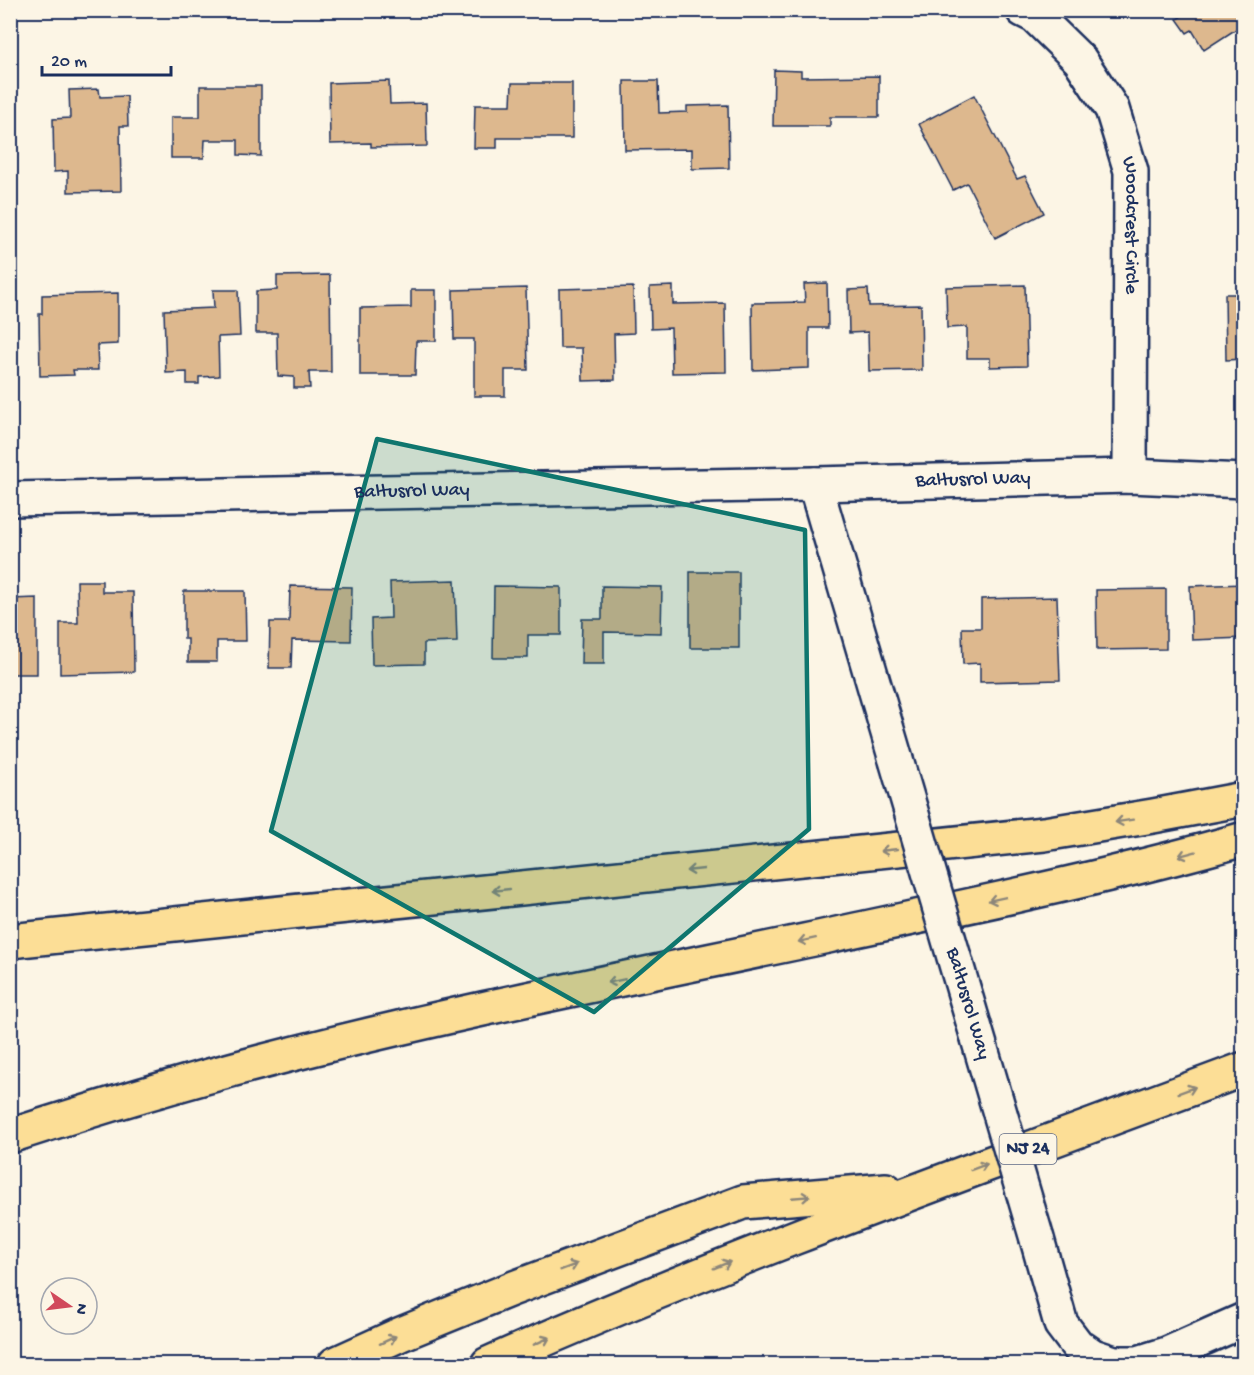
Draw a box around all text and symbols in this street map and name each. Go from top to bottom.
scale bar [42,39,171,77]
text: 20 m [51,52,87,73]
street label: Woodcrest Circle [1116,154,1143,295]
street label: Baltusrol Way [914,467,1031,493]
street label: Baltusrol Way [353,479,470,504]
one-way arrow [1115,816,1134,827]
one-way arrow [879,845,899,856]
one-way arrow [1178,849,1197,861]
one-way arrow [685,865,705,876]
one-way arrow [491,885,511,896]
one-way arrow [988,893,1007,905]
one-way arrow [797,935,817,946]
street label: Baltusrol Way [940,944,995,1062]
one-way arrow [607,976,626,987]
one-way arrow [1177,1084,1196,1095]
road number: NJ 24 [1000,1134,1056,1164]
one-way arrow [970,1160,988,1171]
one-way arrow [791,1191,811,1202]
one-way arrow [712,1259,730,1270]
one-way arrow [559,1260,578,1271]
north arrow [39,1276,99,1336]
text: N [70,1301,91,1317]
one-way arrow [379,1334,397,1345]
one-way arrow [532,1334,550,1346]

